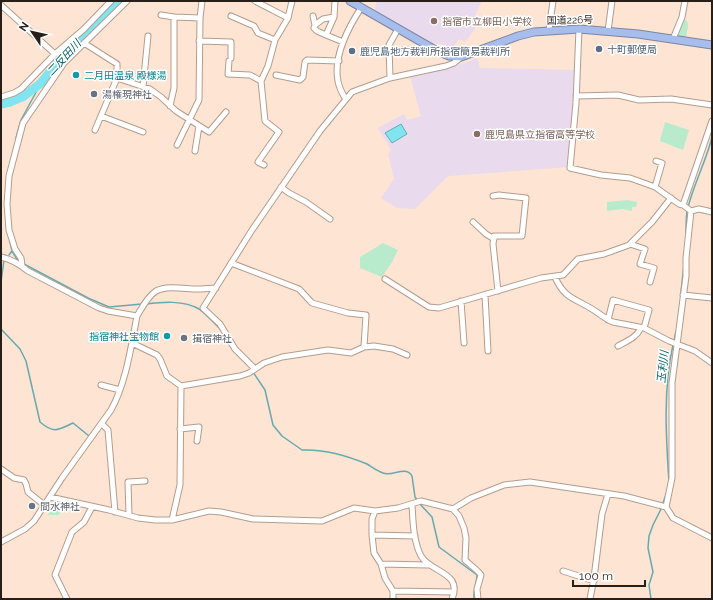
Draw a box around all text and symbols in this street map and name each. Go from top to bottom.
north arrow [12,12,52,52]
street label: 国道226号 [547,14,593,26]
marker: 指宿市立柳田小学校 [429,16,439,26]
place label: 指宿市立柳田小学校 [442,16,532,27]
text: N [16,20,32,34]
water label: 二反田川 [44,37,84,79]
marker: 十町郵便局 [594,44,604,54]
place label: 十町郵便局 [607,44,657,55]
marker: 鹿児島地方裁判所指宿簡易裁判所 [347,46,357,56]
place label: 鹿児島地方裁判所指宿簡易裁判所 [360,46,510,57]
marker: 二月田温泉 殿様湯 [71,70,81,80]
place label: 二月田温泉 殿様湯 [84,70,167,81]
marker: 湯権現神社 [89,89,99,99]
place label: 湯権現神社 [102,89,152,100]
marker: 鹿児島県立指宿高等学校 [472,129,482,139]
place label: 鹿児島県立指宿高等学校 [485,129,595,140]
place label: 指宿神社宝物館 [89,331,159,342]
marker: 指宿神社宝物館 [162,331,172,341]
marker: 揖宿神社 [179,333,189,343]
place label: 揖宿神社 [192,333,232,344]
water label: 玉利川 [655,349,671,384]
marker: 間水神社 [27,501,37,511]
place label: 間水神社 [40,501,80,512]
scale bar [573,562,645,588]
text: 100 m [579,569,613,583]

